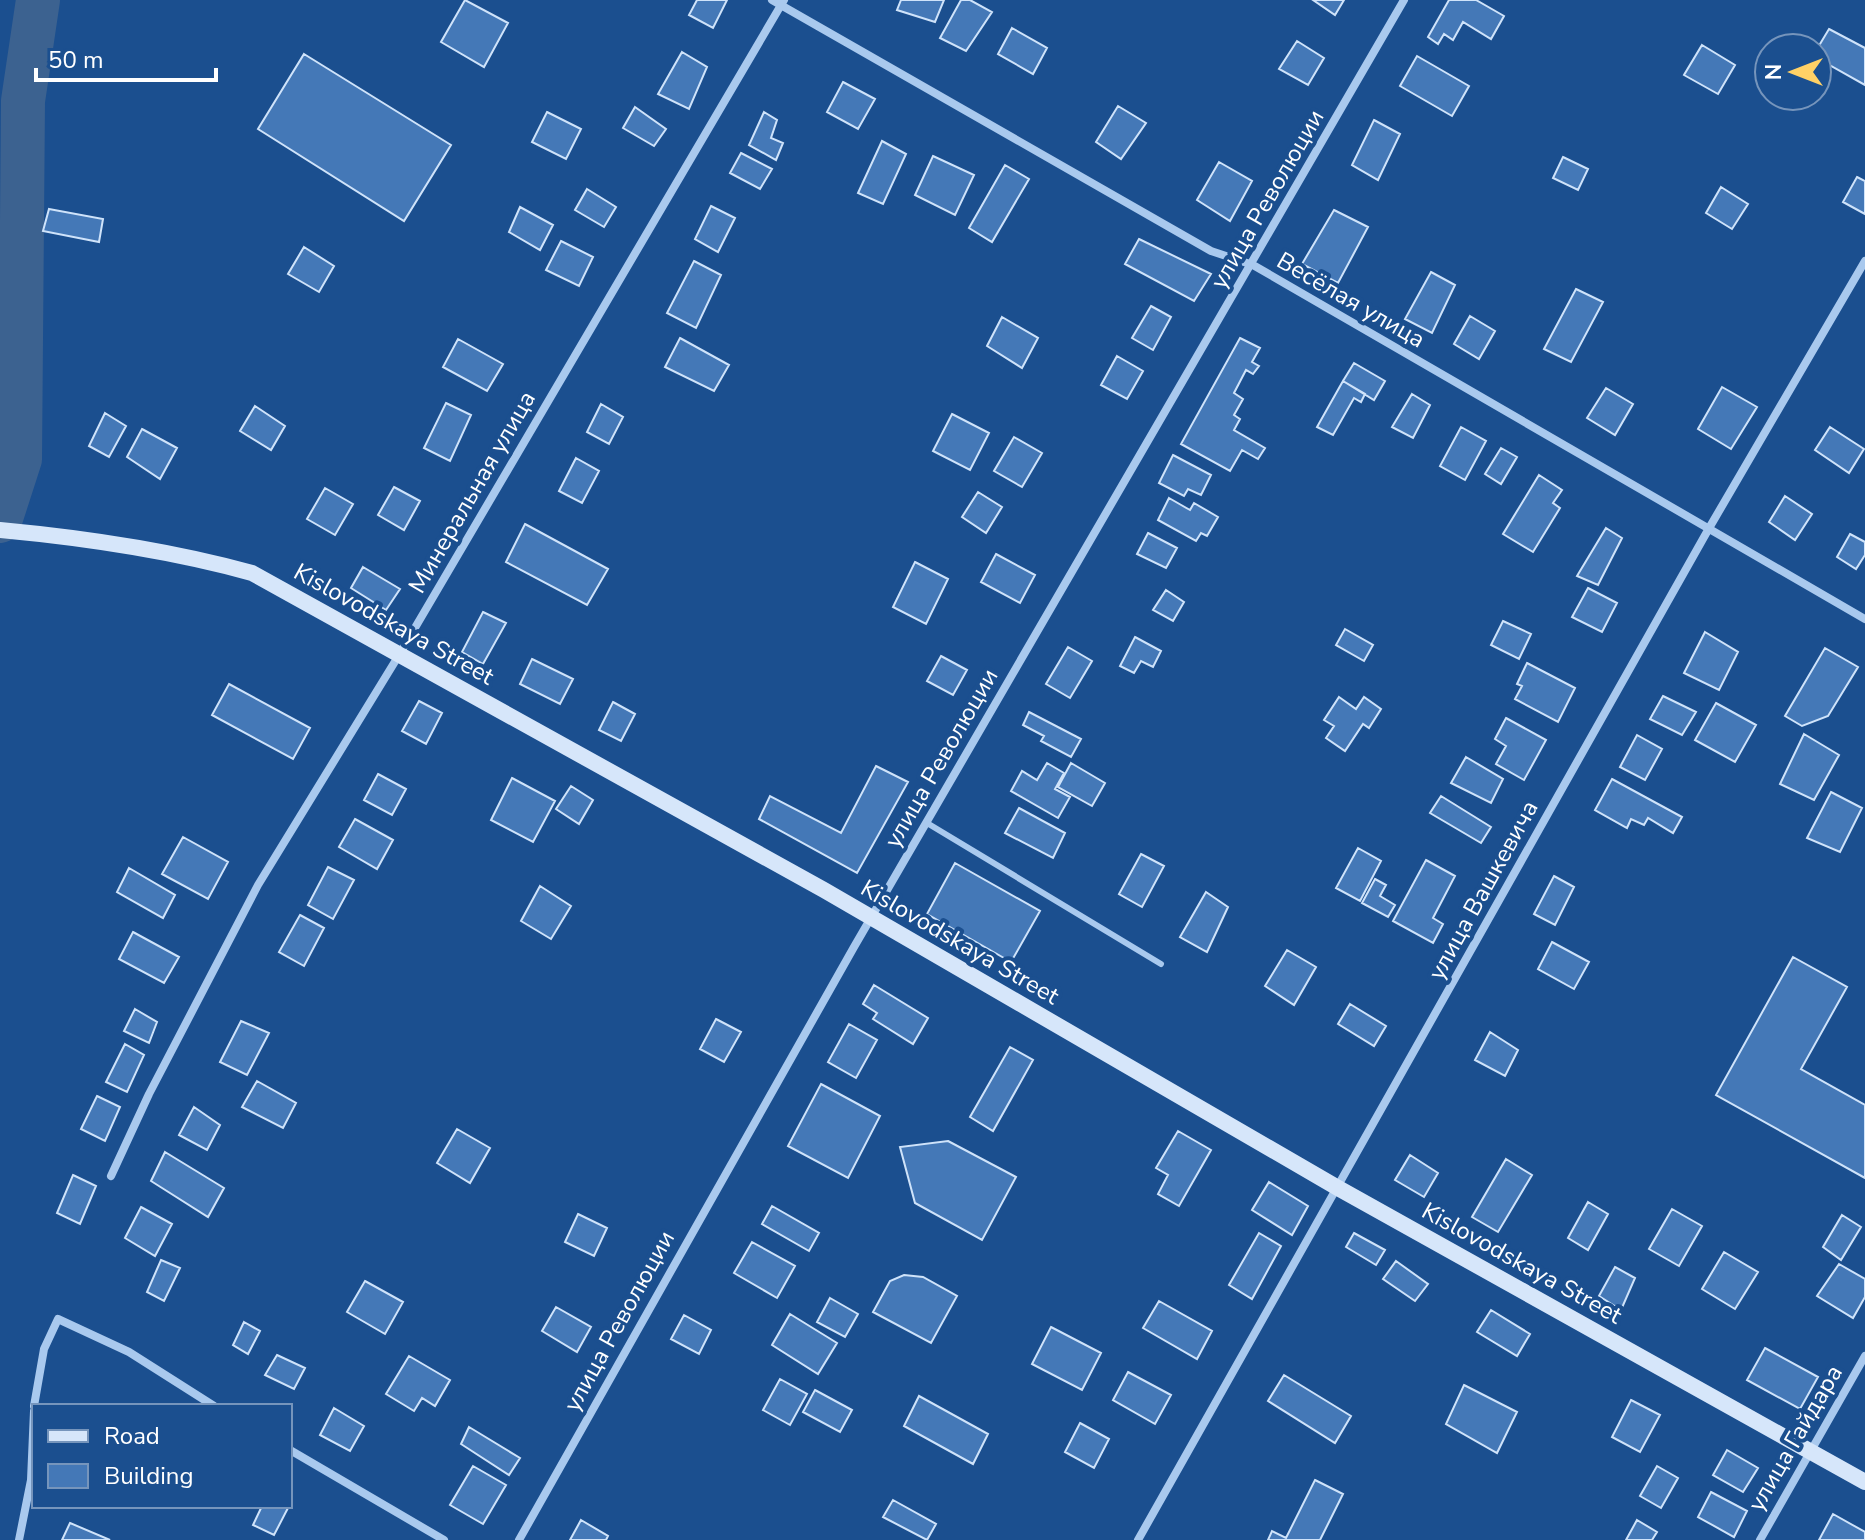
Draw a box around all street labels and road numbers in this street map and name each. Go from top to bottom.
street label: улица Революции [1203,104,1331,294]
street label: Весёлая улица [1271,245,1431,355]
street label: Минеральная улица [401,385,543,599]
street label: Kislovodskaya Street [288,556,500,693]
street label: улица Революции [877,663,1005,853]
street label: улица Вашкевича [1420,795,1546,985]
street label: Kislovodskaya Street [855,872,1066,1012]
street label: Kislovodskaya Street [1416,1195,1628,1332]
street label: улица Революции [556,1225,682,1417]
street label: улица Гайдара [1740,1359,1850,1517]

